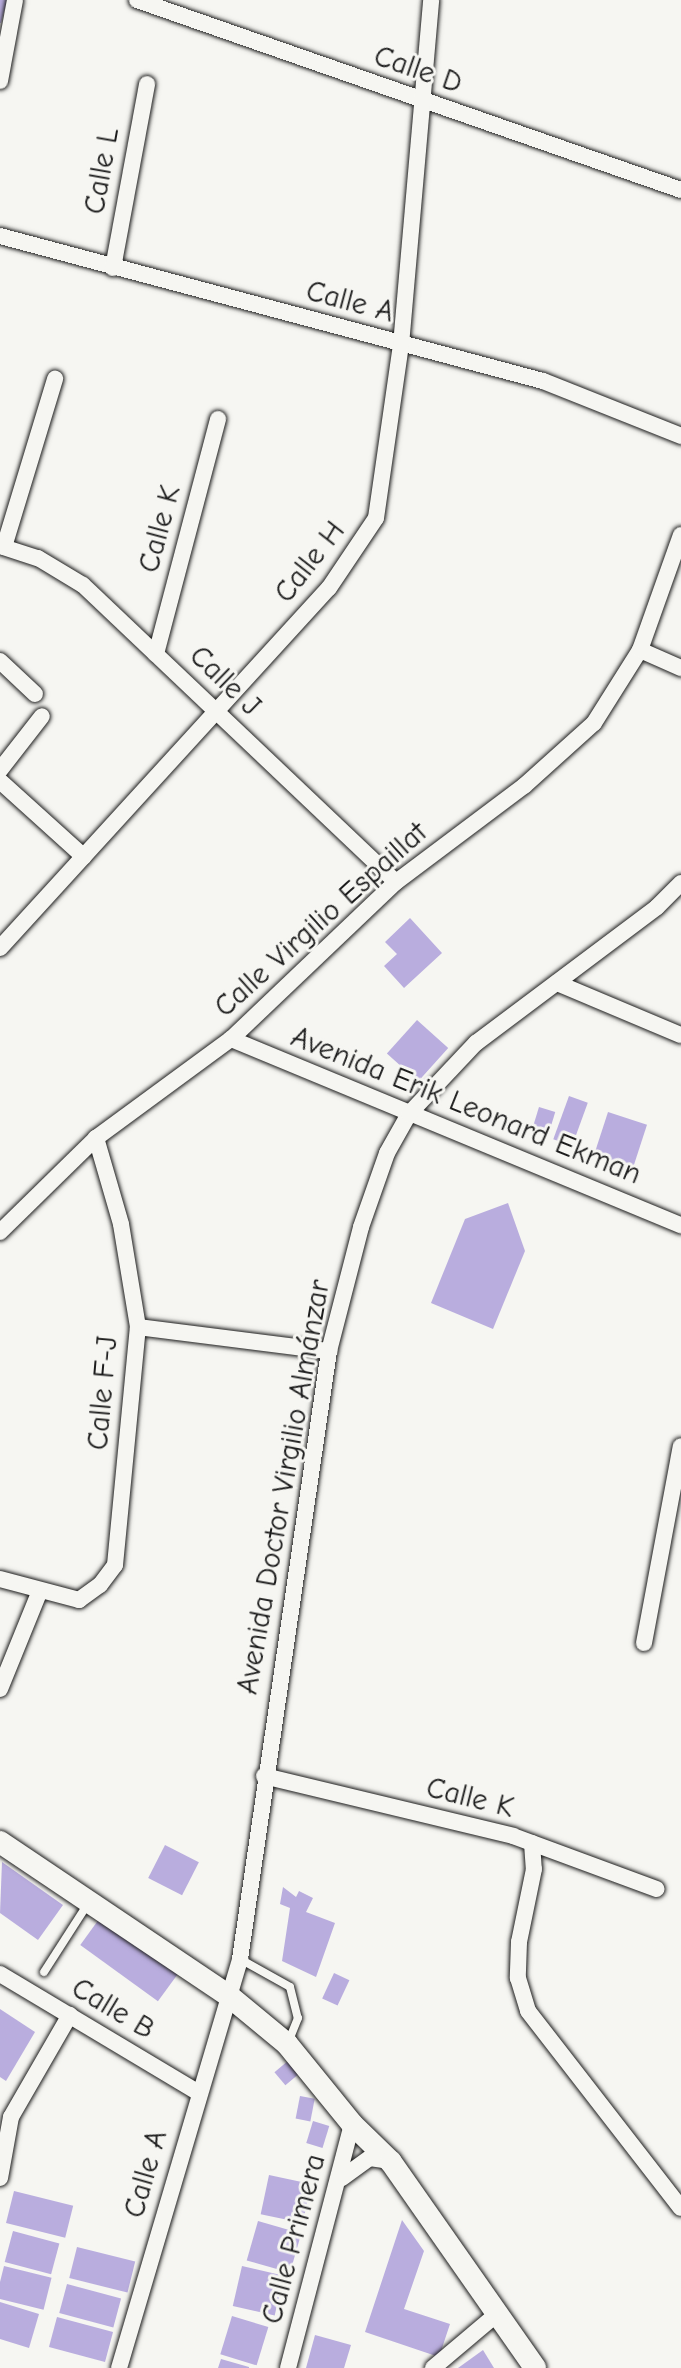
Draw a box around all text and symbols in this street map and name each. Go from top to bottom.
street label: Calle D [369,38,467,102]
street label: Calle L [77,125,127,217]
street label: Calle A [302,273,398,331]
street label: Calle K [131,481,189,577]
street label: Calle H [267,514,353,610]
street label: Calle J [182,638,268,724]
street label: Calle Virgilio Espaillat [207,815,435,1025]
street label: Avenida Erik Leonard Ekman [286,1019,646,1193]
street label: Avenida Doctor Virgilio Almánzar [230,1277,338,1697]
street label: Calle F-J [80,1334,126,1452]
street label: Calle K [423,1770,517,1826]
street label: Calle B [65,1970,161,2048]
street label: Calle A [116,2126,176,2222]
street label: Calle Primera [254,2150,334,2328]

